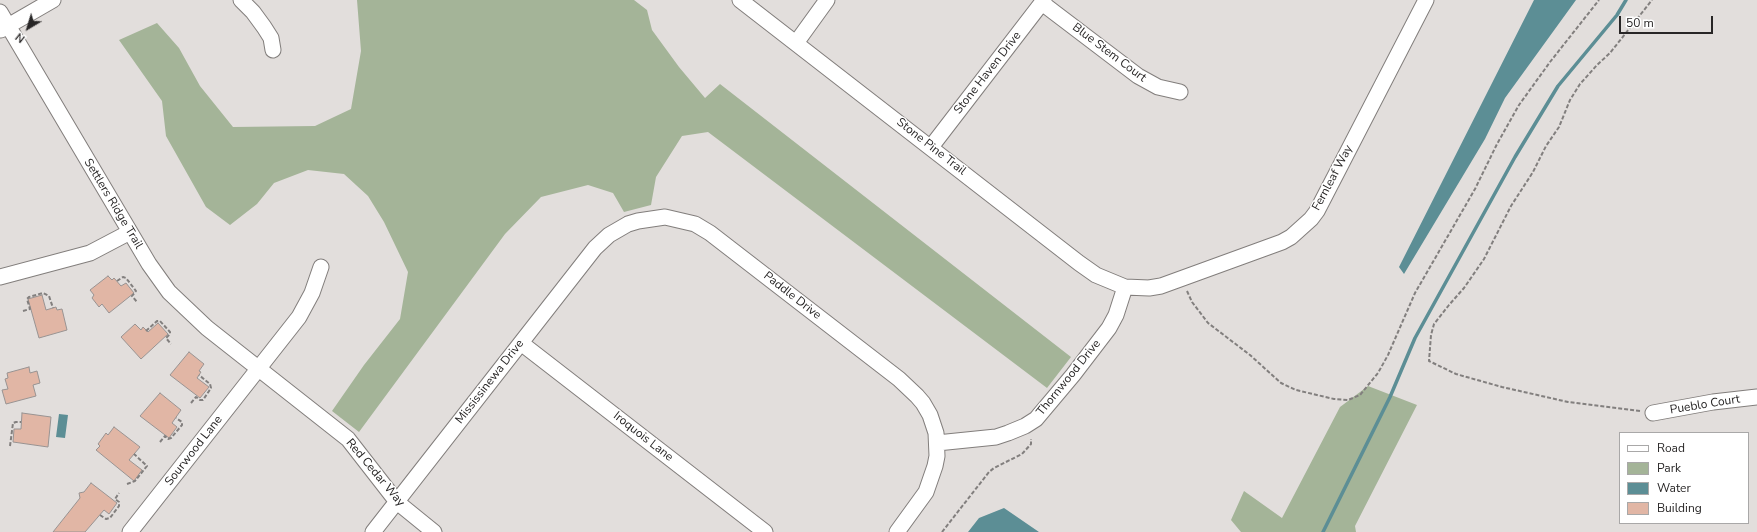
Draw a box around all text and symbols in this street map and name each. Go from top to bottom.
north arrow [8,8,48,48]
scale bar [1621,8,1715,34]
text: 50 m [1626,15,1654,31]
street label: Blue Stem Court [1069,20,1149,86]
text: N [12,29,28,46]
street label: Stone Haven Drive [951,29,1025,117]
street label: Stone Pine Trail [893,115,969,179]
street label: Fernleaf Way [1310,143,1356,213]
street label: Settlers Ridge Trail [80,156,146,252]
street label: Paddle Drive [760,269,824,323]
street label: Mississinewa Drive [453,337,527,427]
street label: Thornwood Drive [1034,337,1104,419]
street label: Pueblo Court [1669,392,1741,418]
street label: Iroquois Lane [610,409,676,465]
street label: Sourwood Lane [162,413,226,489]
legend [1619,432,1749,524]
street label: Red Cedar Way [342,436,408,510]
text: Road [1657,440,1685,456]
text: Park [1657,460,1681,476]
text: Water [1657,480,1691,496]
text: Building [1657,500,1702,516]

